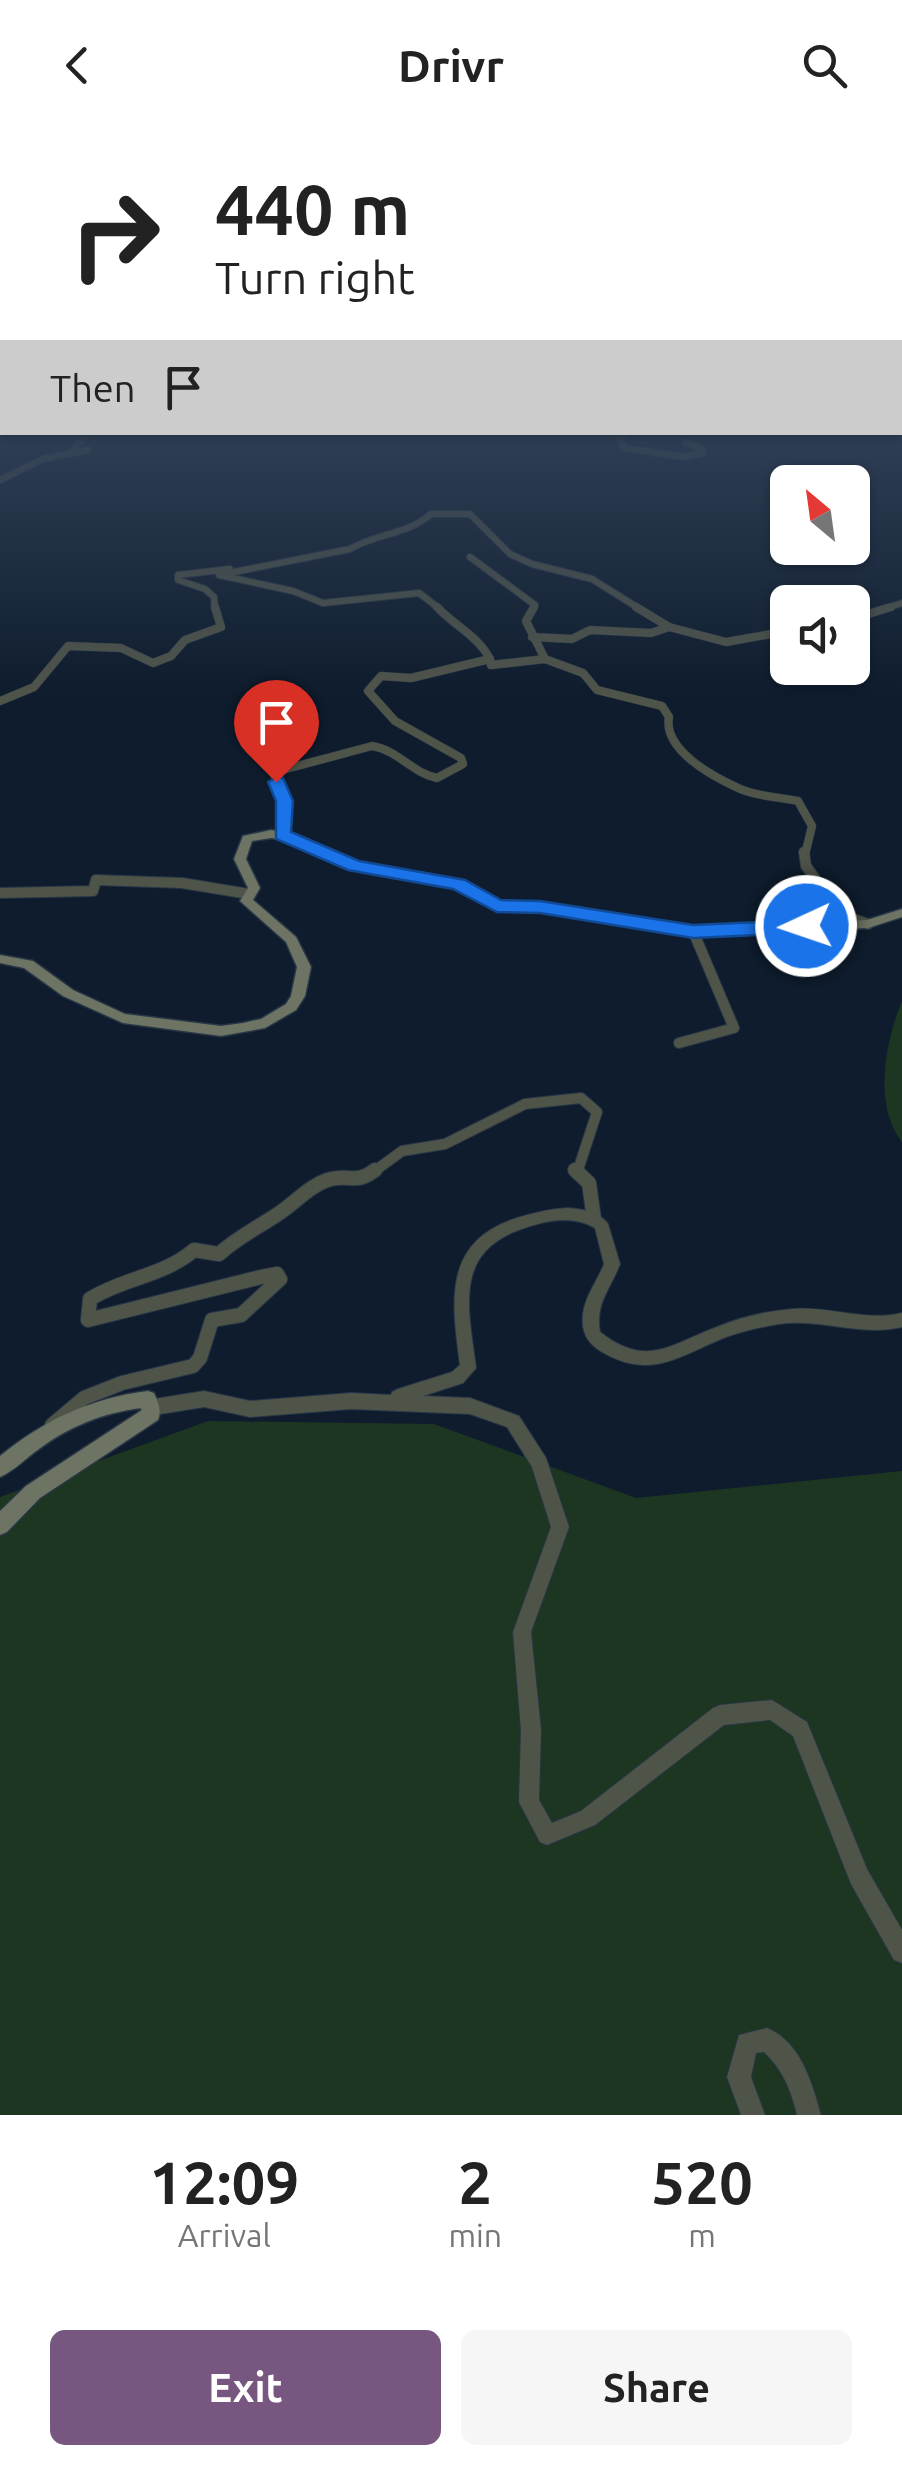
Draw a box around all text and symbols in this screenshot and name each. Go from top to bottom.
icon: back [50,38,105,93]
icon: search [797,38,852,93]
text: Drivr [398,40,504,91]
icon: right [50,170,180,300]
text: 440 m [215,170,410,248]
text: Turn right [215,252,415,303]
icon: arrive [156,360,211,415]
text: Then [50,367,136,409]
north arrow [770,465,870,565]
map controls [770,465,870,685]
button: sound [770,585,870,685]
pin [234,680,319,783]
icon: arrive [249,695,304,750]
position arrow [754,874,858,978]
text: 12:09 [149,2148,299,2215]
text: 2 [458,2148,492,2215]
text: 520 [651,2148,753,2215]
text: Arrival [178,2217,271,2253]
text: min [448,2217,502,2253]
text: m [688,2217,716,2253]
button: Exit [50,2330,441,2445]
button: Share [461,2330,852,2445]

